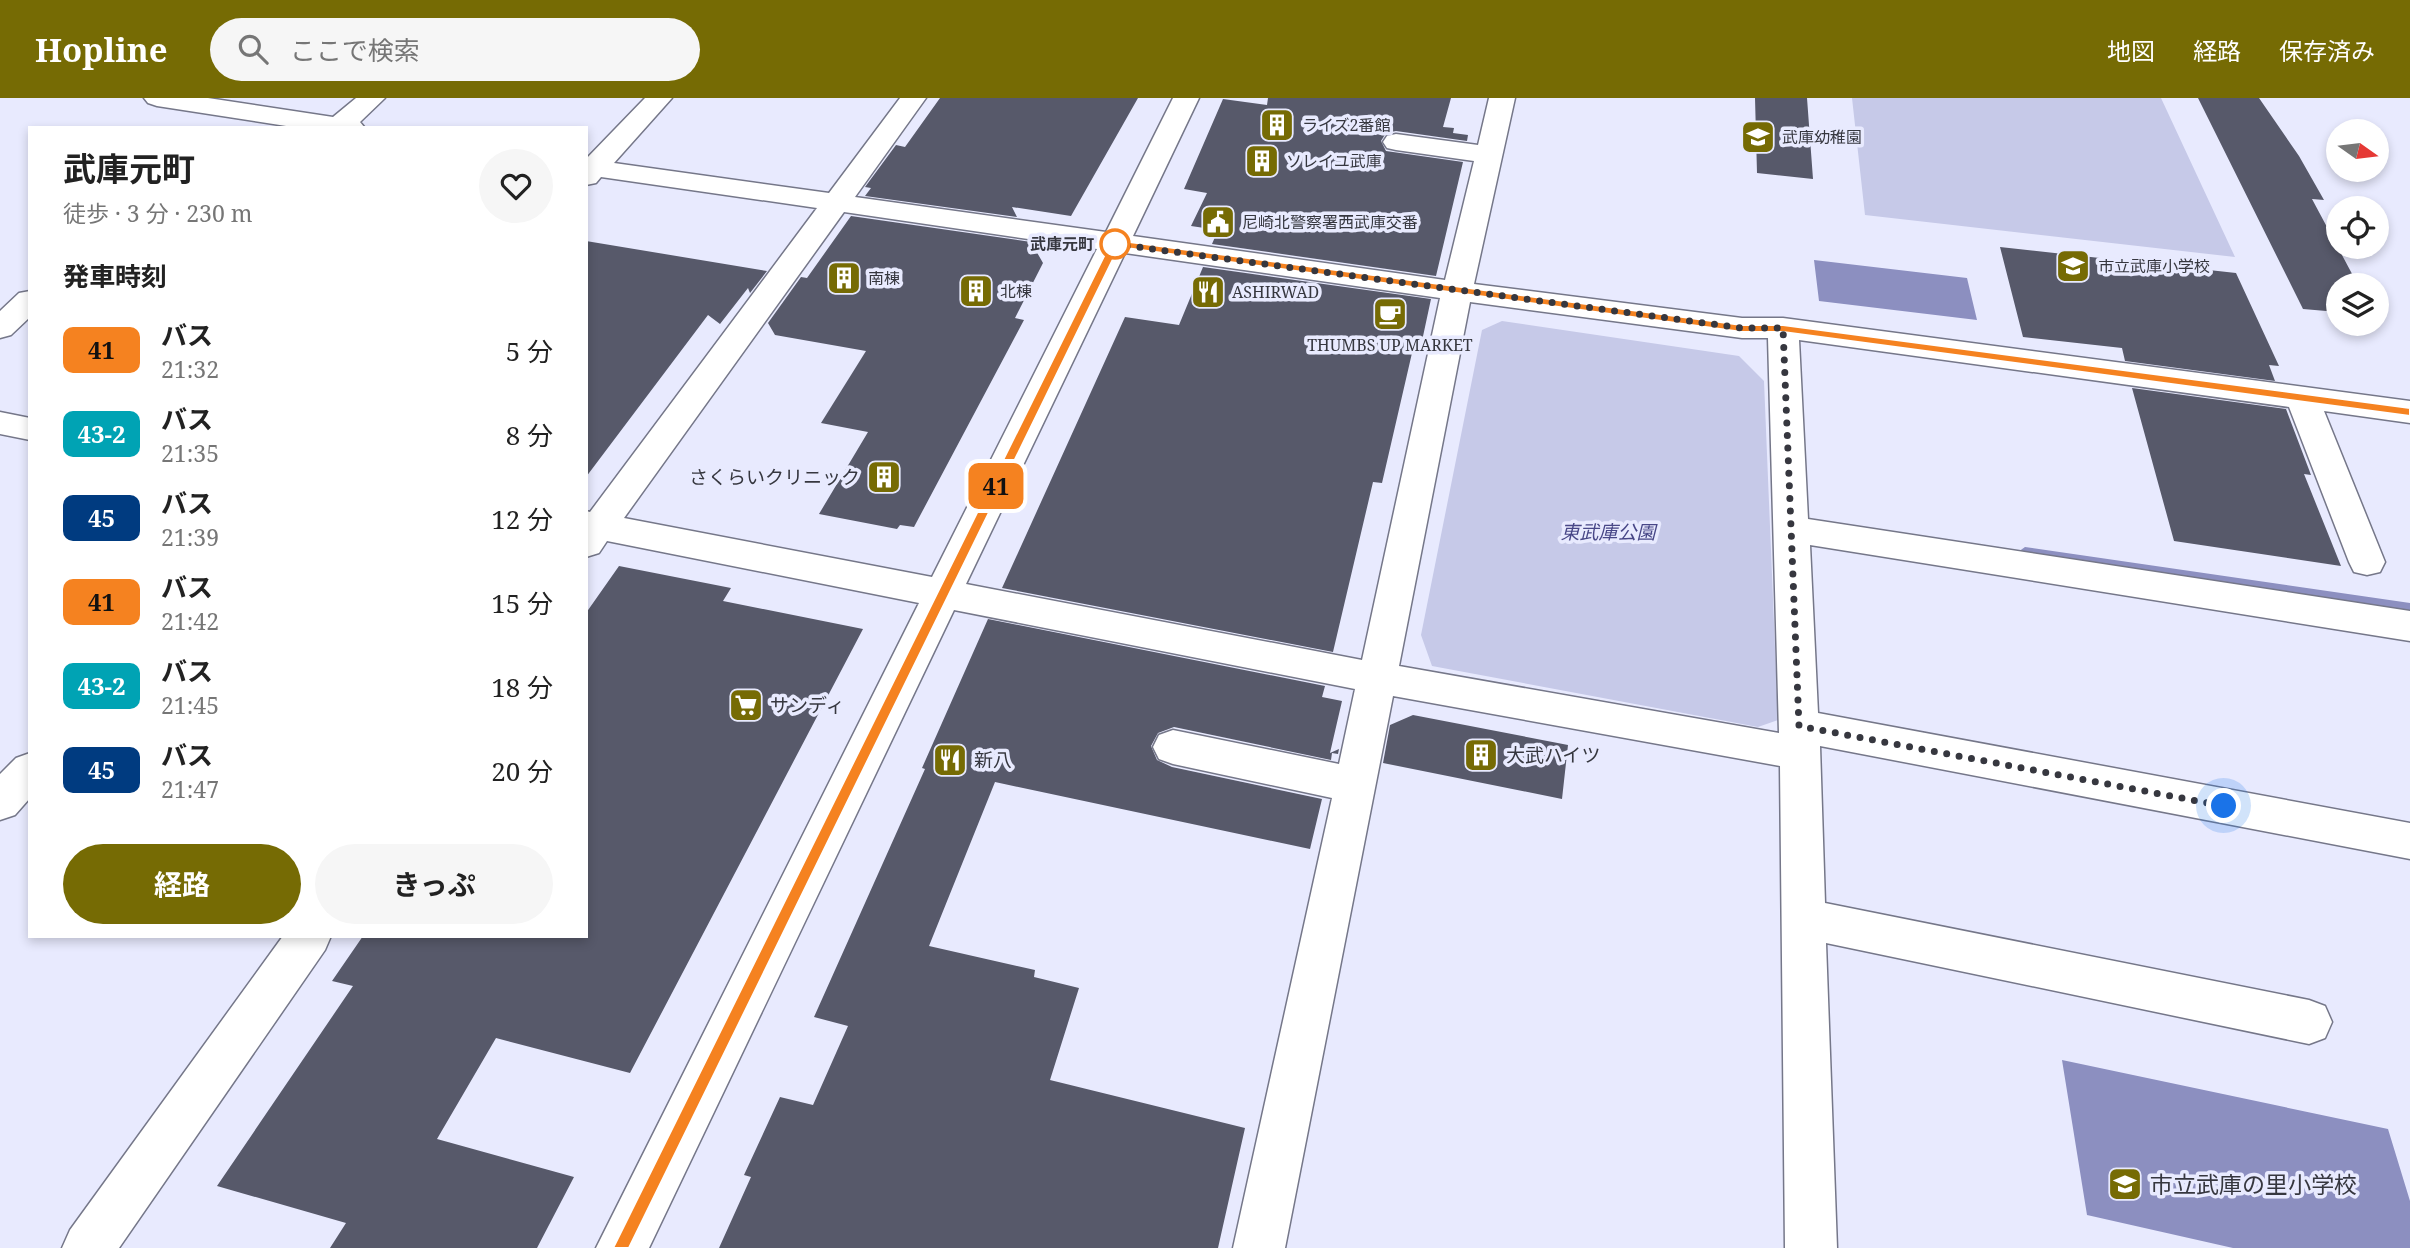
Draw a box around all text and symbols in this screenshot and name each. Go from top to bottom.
search box [210,18,700,81]
text: Hopline [35,27,168,72]
icon: search [234,30,272,68]
text: ここで検索 [290,32,420,68]
text: 地図 [2107,34,2155,67]
text: 経路 [2193,34,2241,67]
text: 保存済み [2279,34,2375,67]
building icon: ライズ2番館 [1258,106,1296,144]
place label: ライズ2番館 [1302,114,1390,136]
school or university icon: 武庫幼稚園 [1739,118,1777,156]
north arrow [2326,119,2389,182]
map controls [2326,119,2389,336]
place label: 武庫幼稚園 [1782,126,1862,148]
building icon: ソレイユ武庫 [1243,142,1281,180]
text: 武庫元町 [63,146,195,191]
button: heart [479,149,553,223]
place label: ソレイユ武庫 [1286,150,1382,172]
button: locate [2326,196,2389,259]
text: 徒歩 · 3 分 · 230 m [63,197,253,229]
public building icon: 尼崎北警察署西武庫交番 [1199,203,1237,241]
place label: 尼崎北警察署西武庫交番 [1242,211,1418,233]
marker: 武庫元町 [1100,229,1130,259]
place label: 武庫元町 [1030,233,1094,255]
school or university icon: 市立武庫小学校 [2054,247,2092,285]
place label: 市立武庫小学校 [2098,255,2210,277]
text: 発車時刻 [63,258,167,294]
building icon: 南棟 [825,259,863,297]
place label: 南棟 [868,267,900,289]
building icon: 北棟 [957,272,995,310]
restaurant icon: ASHIRWAD [1189,273,1227,311]
button: layers [2326,273,2389,336]
place label: 北棟 [1000,280,1032,302]
place label: ASHIRWAD [1232,281,1319,303]
cafe icon: THUMBS UP MARKET [1371,295,1409,333]
text: バス [161,317,213,353]
text: 41 [88,333,115,366]
text: 5 分 [506,333,553,369]
place label: THUMBS UP MARKET [1307,334,1473,356]
text: 21:32 [161,353,219,385]
text: バス [161,401,213,437]
text: 43-2 [77,417,126,450]
text: 8 分 [506,417,553,453]
text: 21:35 [161,437,219,469]
building icon: さくらいクリニック [865,458,903,496]
line badge: 41 [964,463,1028,509]
place label: さくらいクリニック [689,464,860,490]
text: 41 [982,469,1010,502]
text: バス [161,485,213,521]
text: 45 [88,501,115,534]
text: 12 分 [491,501,553,537]
park label: 東武庫公園 [1560,519,1658,545]
text: 21:39 [161,521,219,553]
text: バス [161,569,213,605]
text: 41 [88,585,115,618]
text: 15 分 [491,585,553,621]
text: 21:42 [161,605,219,637]
text: バス [161,653,213,689]
text: 43-2 [77,669,126,702]
text: 18 分 [491,669,553,705]
supermarket icon: サンディ [727,686,765,724]
text: 21:45 [161,689,219,721]
place label: サンディ [770,692,845,718]
building icon: 大武ハイツ [1462,736,1500,774]
text: バス [161,737,213,773]
restaurant icon: 新八 [931,741,969,779]
place label: 大武ハイツ [1506,742,1601,768]
place label: 新八 [974,747,1012,773]
text: 45 [88,753,115,786]
text: 20 分 [491,753,553,789]
text: 21:47 [161,773,219,805]
your location [2206,788,2241,823]
button: 経路 [63,844,301,924]
button: きっぷ [315,844,553,924]
school or university icon: 市立武庫の里小学校 [2106,1165,2144,1203]
place label: 市立武庫の里小学校 [2150,1168,2357,1200]

